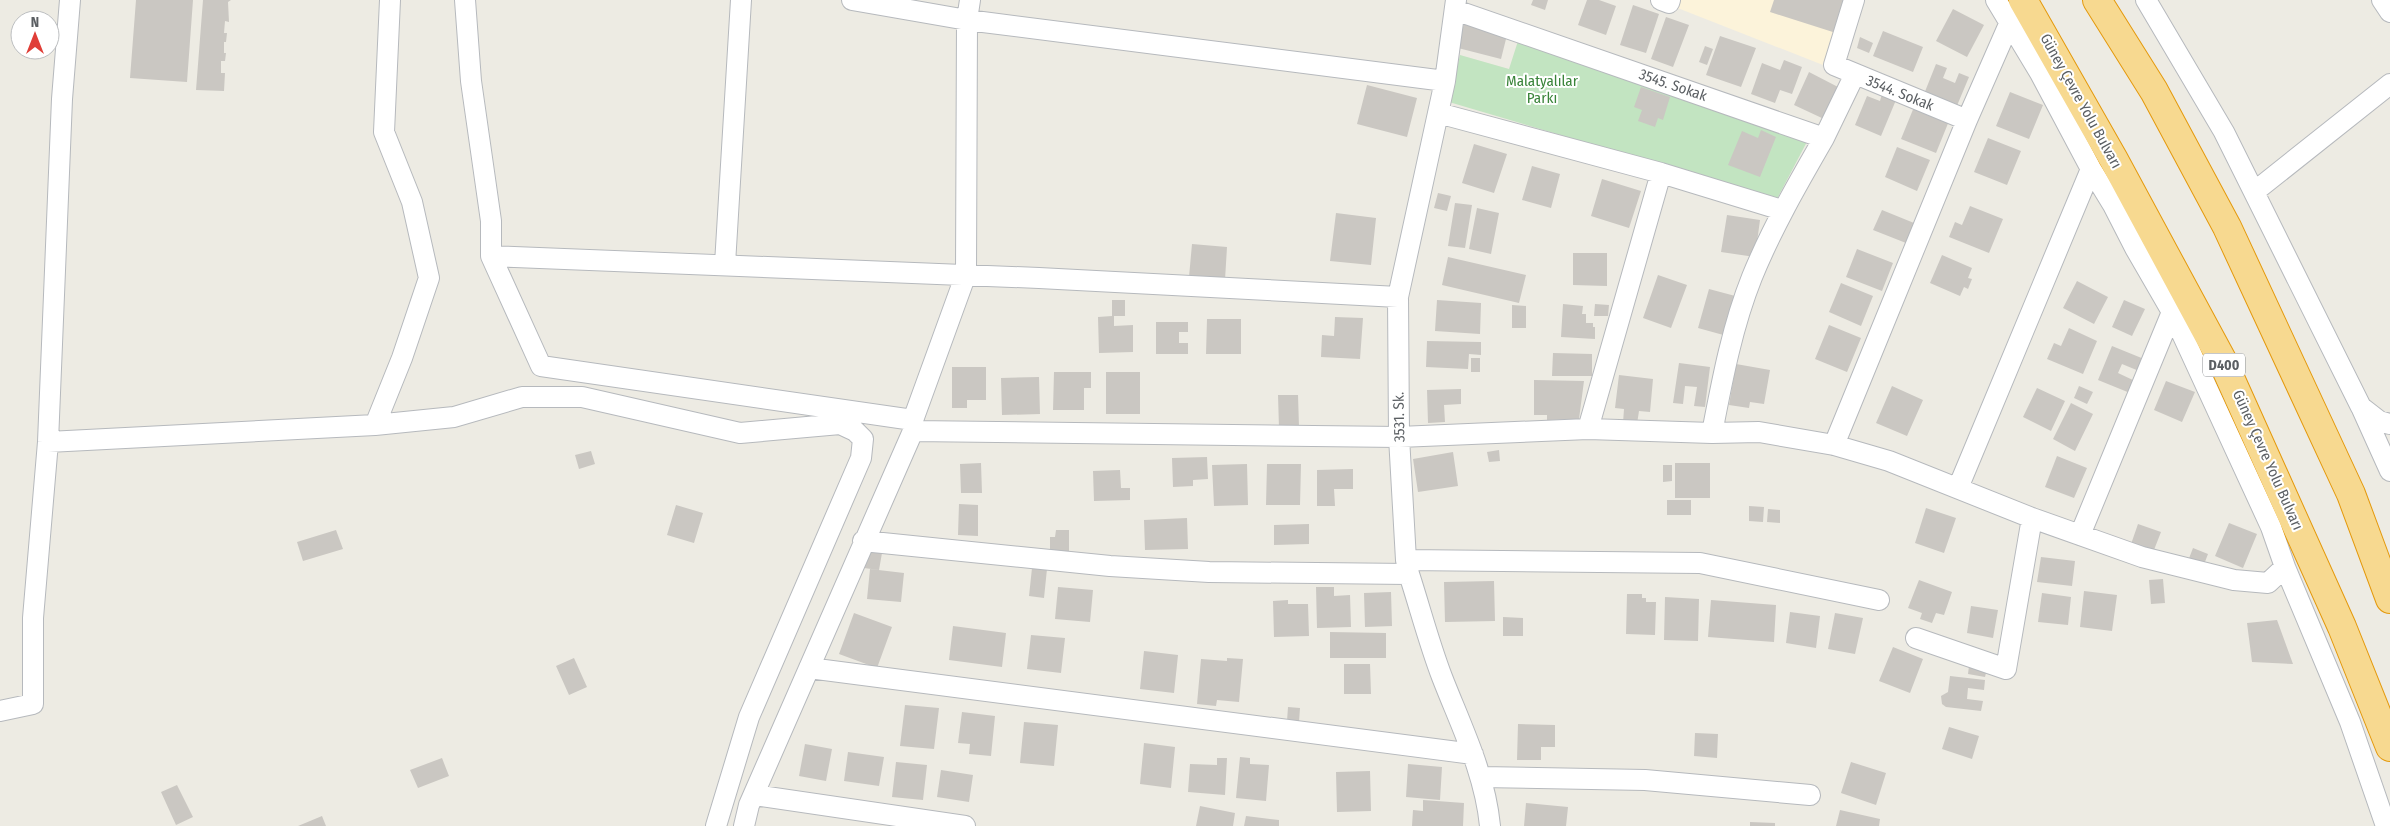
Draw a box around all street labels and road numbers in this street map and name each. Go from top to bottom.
street label: Güney Çevre Yolu Bulvarı [2036,30,2126,172]
street label: 3545. Sokak [1637,65,1709,105]
street label: 3544. Sokak [1864,71,1936,115]
road number: D400 [2203,354,2245,376]
street label: Güney Çevre Yolu Bulvarı [2229,387,2307,533]
street label: 3531. Sk. [1390,392,1408,442]

